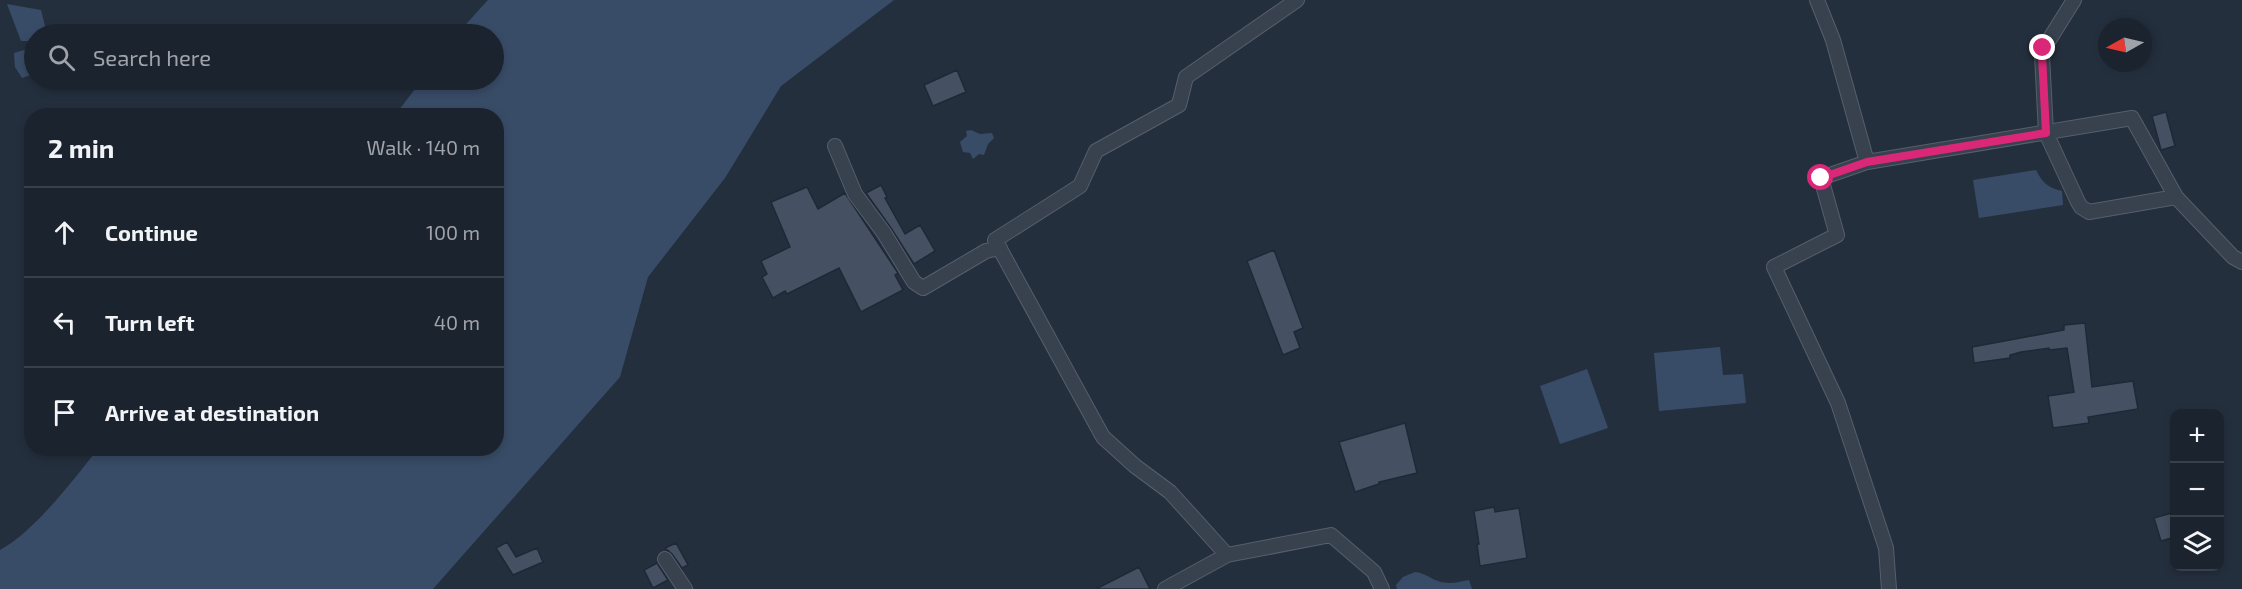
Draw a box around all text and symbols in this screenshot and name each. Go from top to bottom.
north arrow [2098,18,2152,72]
search box [24,24,504,90]
route end [2029,34,2055,60]
icon: search [45,41,78,74]
text: Search here [93,44,211,70]
text: 2 min [48,132,114,163]
text: Walk · 140 m [366,135,480,159]
route start [1807,164,1833,190]
icon: ahead [48,216,81,249]
text: Continue [105,219,198,245]
text: 100 m [426,220,480,244]
icon: left [48,306,81,339]
text: Turn left [105,309,194,335]
text: 40 m [434,310,480,334]
icon: arrive [48,396,81,429]
text: Arrive at destination [105,399,319,425]
map controls [2170,409,2224,571]
button: + [2170,409,2224,463]
button: − [2170,463,2224,517]
button: layers [2170,517,2224,571]

